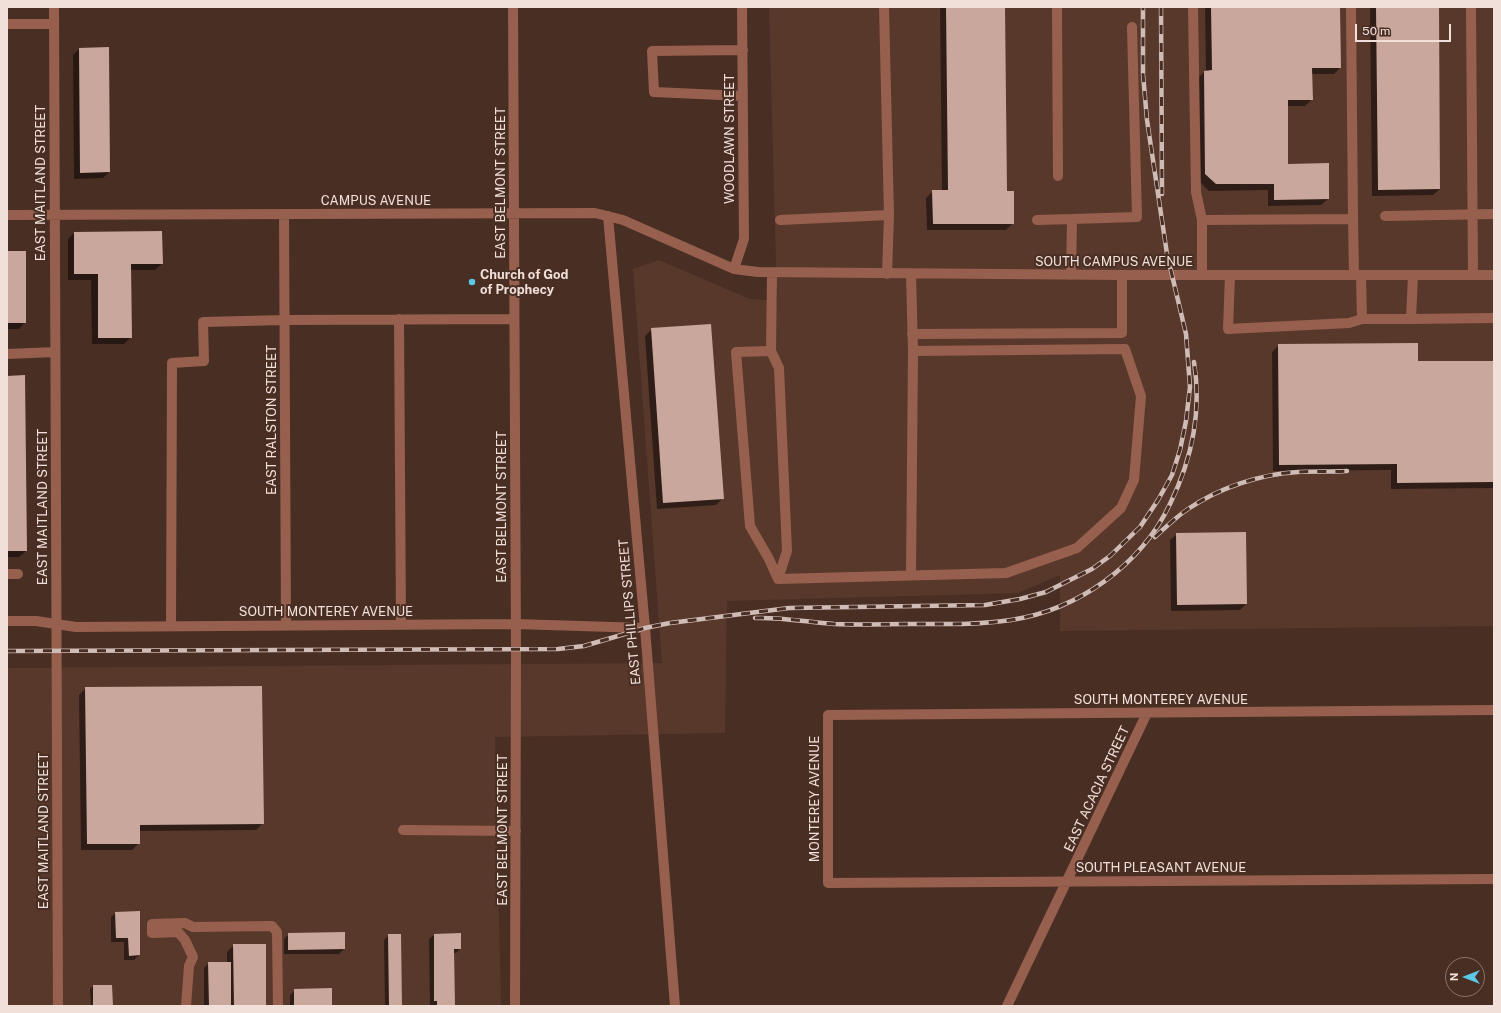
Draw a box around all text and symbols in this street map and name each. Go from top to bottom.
scale bar [1357,16,1453,42]
text: 50 m [1362,24,1390,38]
street label: WOODLAWN STREET [722,74,738,204]
street label: EAST MAITLAND STREET [33,105,49,261]
street label: EAST BELMONT STREET [493,107,509,259]
street label: CAMPUS AVENUE [321,193,431,209]
street label: SOUTH CAMPUS AVENUE [1035,254,1193,270]
place label: Church of God of Prophecy [480,267,568,298]
marker: Church of God of Prophecy [467,277,477,287]
street label: EAST RALSTON STREET [264,345,280,495]
street label: EAST MAITLAND STREET [35,429,51,585]
street label: EAST BELMONT STREET [494,431,510,583]
street label: EAST PHILLIPS STREET [616,538,644,686]
street label: SOUTH MONTEREY AVENUE [239,604,413,620]
street label: SOUTH MONTEREY AVENUE [1074,692,1248,708]
street label: EAST ACACIA STREET [1061,724,1133,854]
street label: MONTEREY AVENUE [807,736,823,862]
street label: EAST MAITLAND STREET [36,753,52,909]
street label: EAST BELMONT STREET [495,754,511,906]
street label: SOUTH PLEASANT AVENUE [1076,860,1246,876]
north arrow [1445,957,1485,997]
text: N [1448,973,1460,981]

